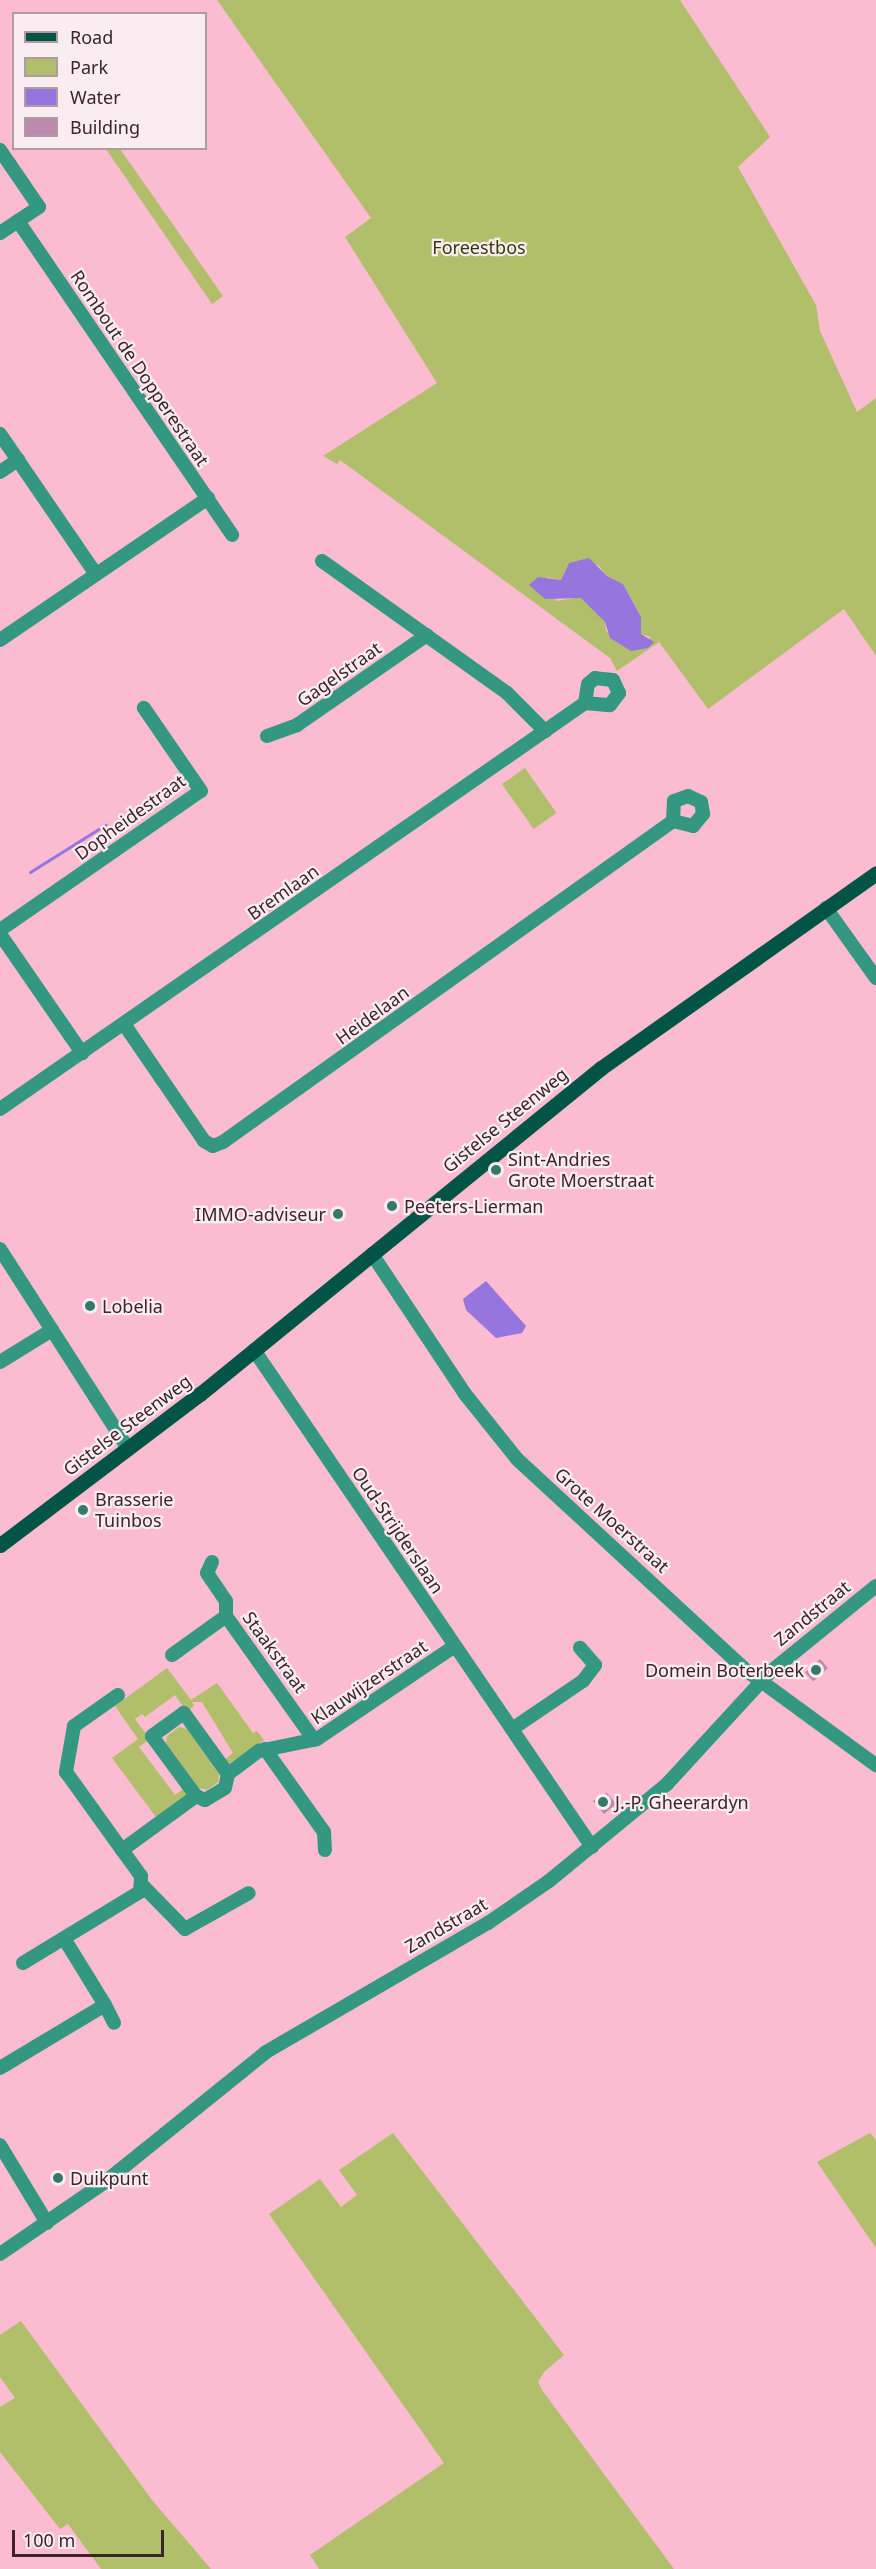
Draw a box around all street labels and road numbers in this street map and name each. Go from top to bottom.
street label: Rombout de Dopperestraat [66,266,214,470]
street label: Gagelstraat [293,637,385,711]
street label: Dopheidestraat [71,770,189,864]
street label: Bremlaan [243,860,323,924]
street label: Heidelaan [331,981,413,1049]
street label: Gistelse Steenweg [438,1063,572,1177]
street label: Gistelse Steenweg [59,1370,195,1480]
street label: Oud-Strijderslaan [348,1462,448,1598]
street label: Grote Moerstraat [550,1463,674,1577]
street label: Zandstraat [770,1576,854,1650]
street label: Staakstraat [238,1607,312,1697]
street label: Klauwijzerstraat [307,1635,431,1729]
street label: Zandstraat [401,1893,491,1957]

